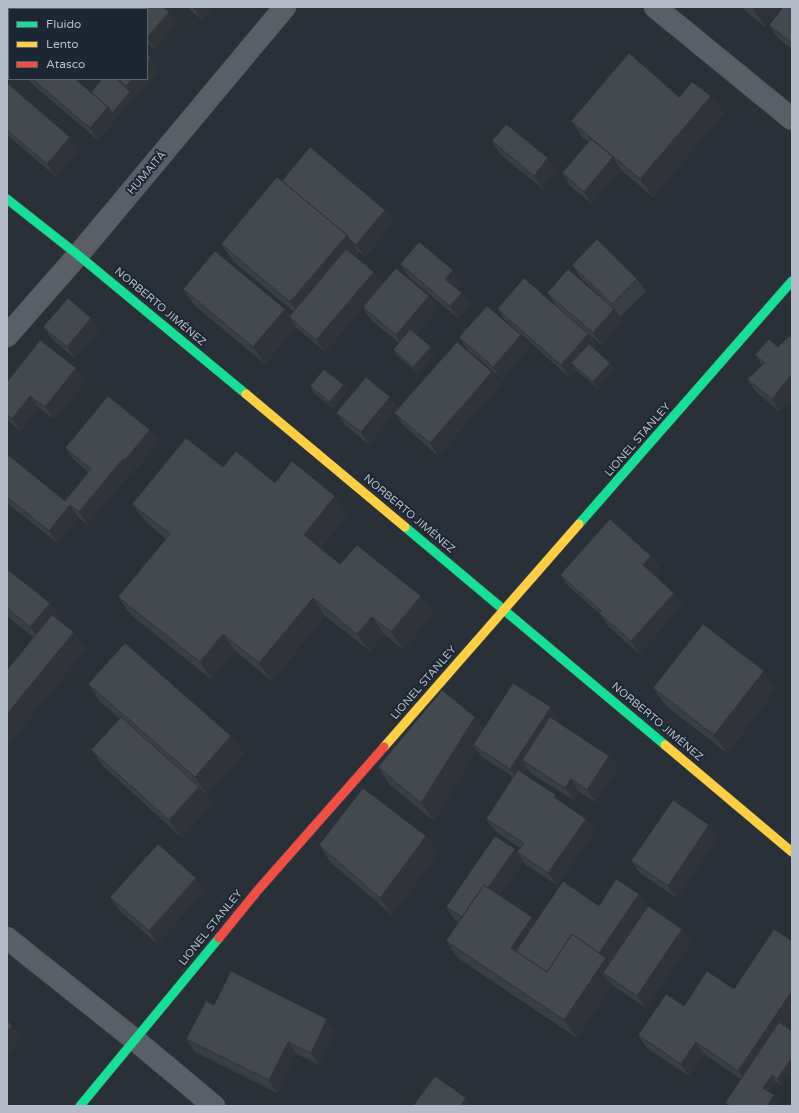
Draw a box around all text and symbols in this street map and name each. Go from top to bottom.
legend [8,8,148,80]
text: Fluido [46,17,81,31]
text: Lento [46,37,79,51]
text: Atasco [46,57,85,71]
street label: HUMAITÁ [125,149,169,197]
street label: NORBERTO JIMÉNEZ [112,265,208,349]
street label: LIONEL STANLEY [602,400,674,480]
street label: NORBERTO JIMÉNEZ [361,472,457,556]
street label: LIONEL STANLEY [388,643,460,723]
street label: NORBERTO JIMÉNEZ [609,680,705,764]
street label: LIONEL STANLEY [177,888,245,968]

